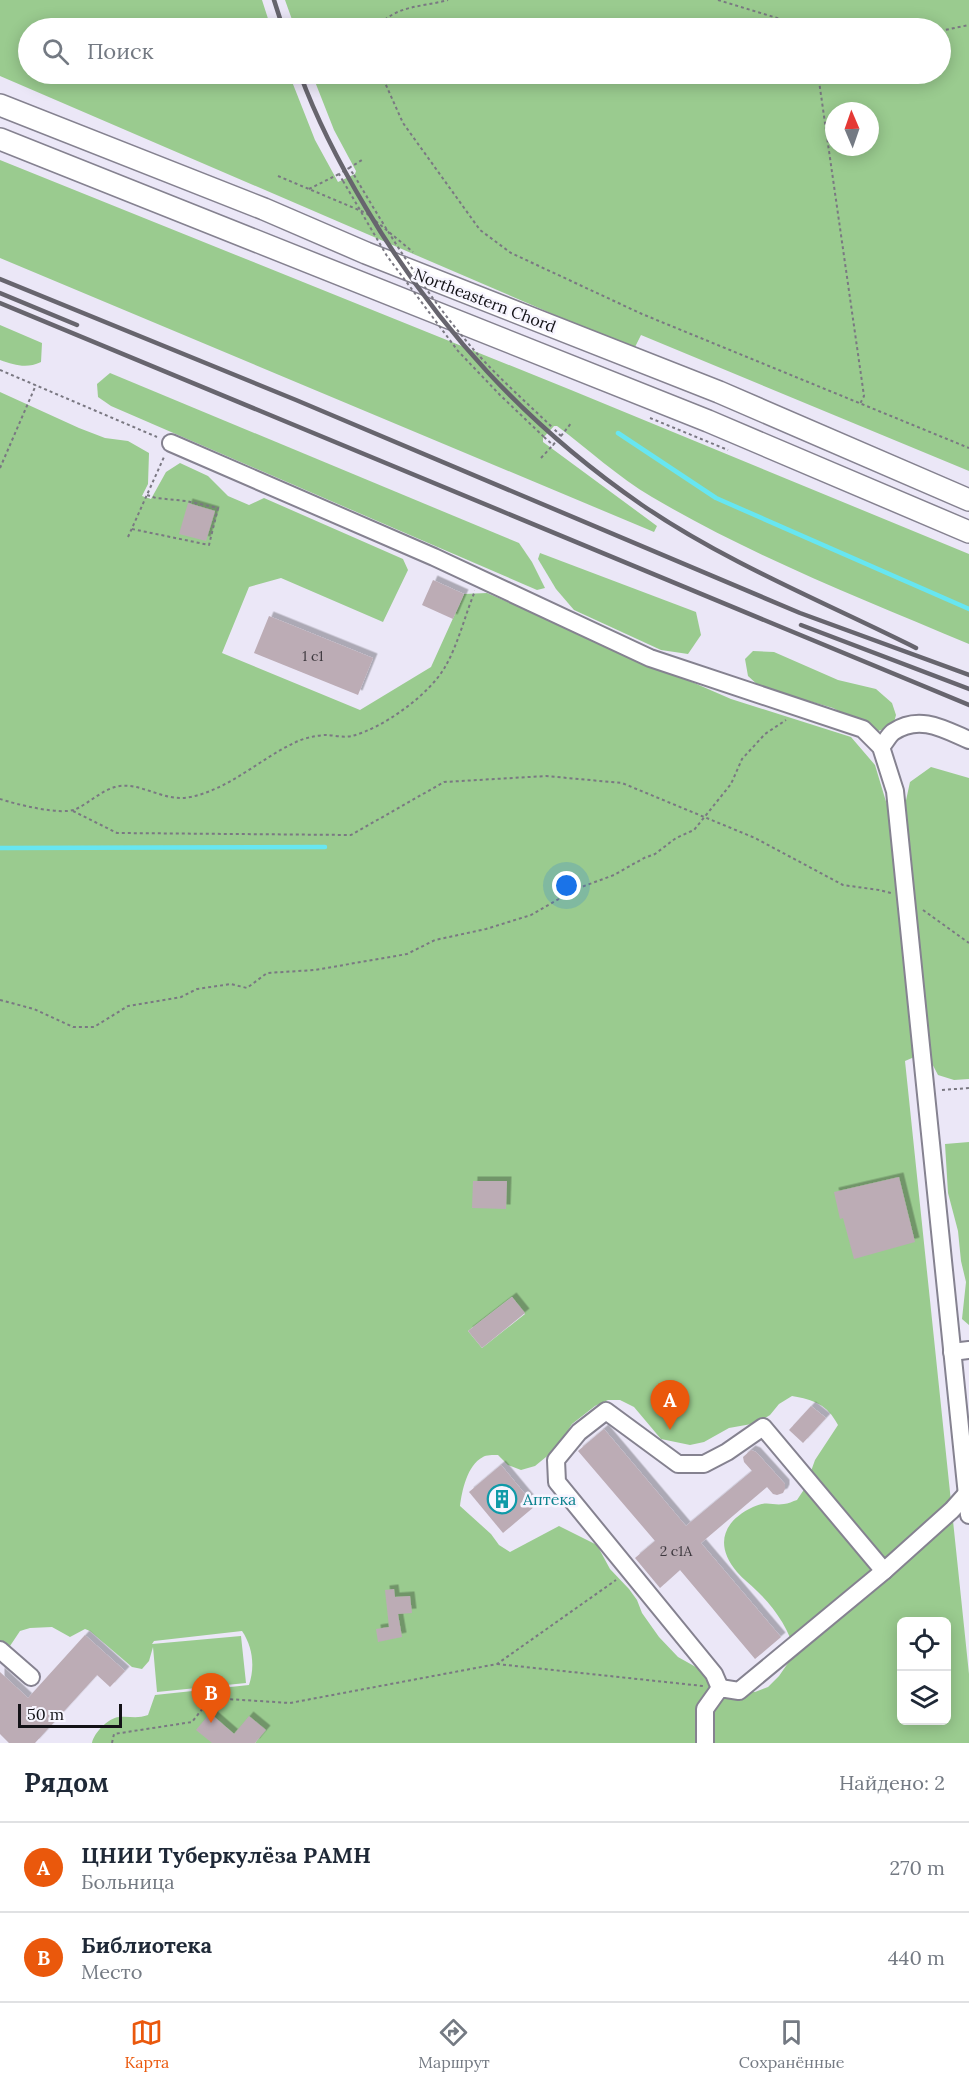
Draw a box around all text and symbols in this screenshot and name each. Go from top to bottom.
search box [18,18,951,84]
icon: search [39,35,72,68]
text: Поиск [87,37,153,65]
north arrow [825,102,879,156]
street label: Northeastern Chord [411,264,559,336]
house number: 1 с1 [302,647,324,665]
your location [552,871,581,900]
pin: A [650,1380,690,1430]
building icon: Аптека [486,1483,518,1515]
place label: Аптека [522,1489,576,1509]
house number: 2 с1А [660,1542,693,1560]
map controls [897,1617,951,1725]
button: locate [897,1617,951,1671]
button: layers [897,1671,951,1725]
pin: B [192,1674,230,1723]
scale bar [18,1701,122,1728]
text: 50 m [27,1704,64,1724]
text: Рядом [24,1766,109,1799]
text: Найдено: 2 [839,1770,945,1795]
text: ЦНИИ Туберкулёза РАМН [81,1841,371,1869]
text: A [37,1855,50,1880]
text: 270 m [889,1855,945,1880]
text: Больница [81,1869,175,1894]
text: Библиотека [81,1931,212,1959]
text: B [37,1945,50,1970]
text: 440 m [888,1945,945,1970]
text: Место [81,1959,142,1984]
tab: Карта [124,2016,169,2072]
tab: Маршрут [418,2016,490,2072]
tab: Сохранённые [739,2016,845,2072]

